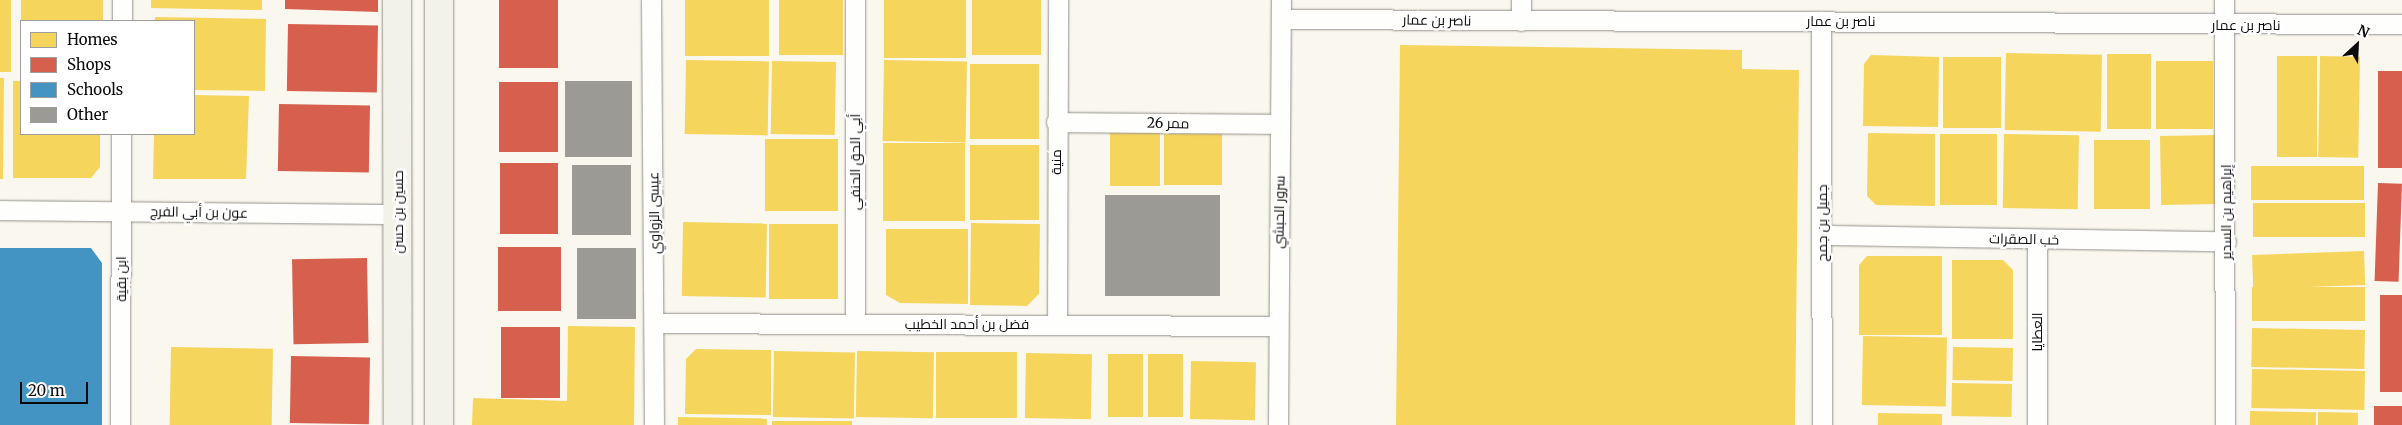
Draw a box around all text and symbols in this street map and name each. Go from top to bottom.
street label: ناصر بن عمار [1402,11,1472,29]
street label: ناصر بن عمار [1807,13,1875,29]
street label: ناصر بن عمار [2212,17,2280,33]
legend [20,20,195,135]
north arrow [2332,20,2382,70]
text: N [2355,21,2372,42]
text: Homes [67,30,118,49]
text: Shops [67,55,111,74]
text: Schools [67,80,123,99]
text: Other [67,105,108,124]
street label: أبي الحق الحنفي [847,114,863,210]
street label: ممر 26 [1147,114,1189,132]
street label: منية [1048,149,1064,175]
street label: إبراهيم بن السدير [2218,164,2234,260]
street label: حسين بن حسن [390,170,406,254]
street label: عيسى الزواوي [645,172,663,254]
street label: سرور الحبشي [1270,175,1288,249]
street label: جميل بن جمح [1814,184,1830,262]
street label: عون بن أبي الفرج [150,203,248,221]
street label: خب الصقرات [1989,230,2059,248]
street label: ابن بقية [113,256,129,302]
street label: العطايا [2029,312,2045,352]
street label: فضل بن أحمد الخطيب [905,316,1029,332]
scale bar [22,372,90,404]
text: 20 m [28,381,65,400]

